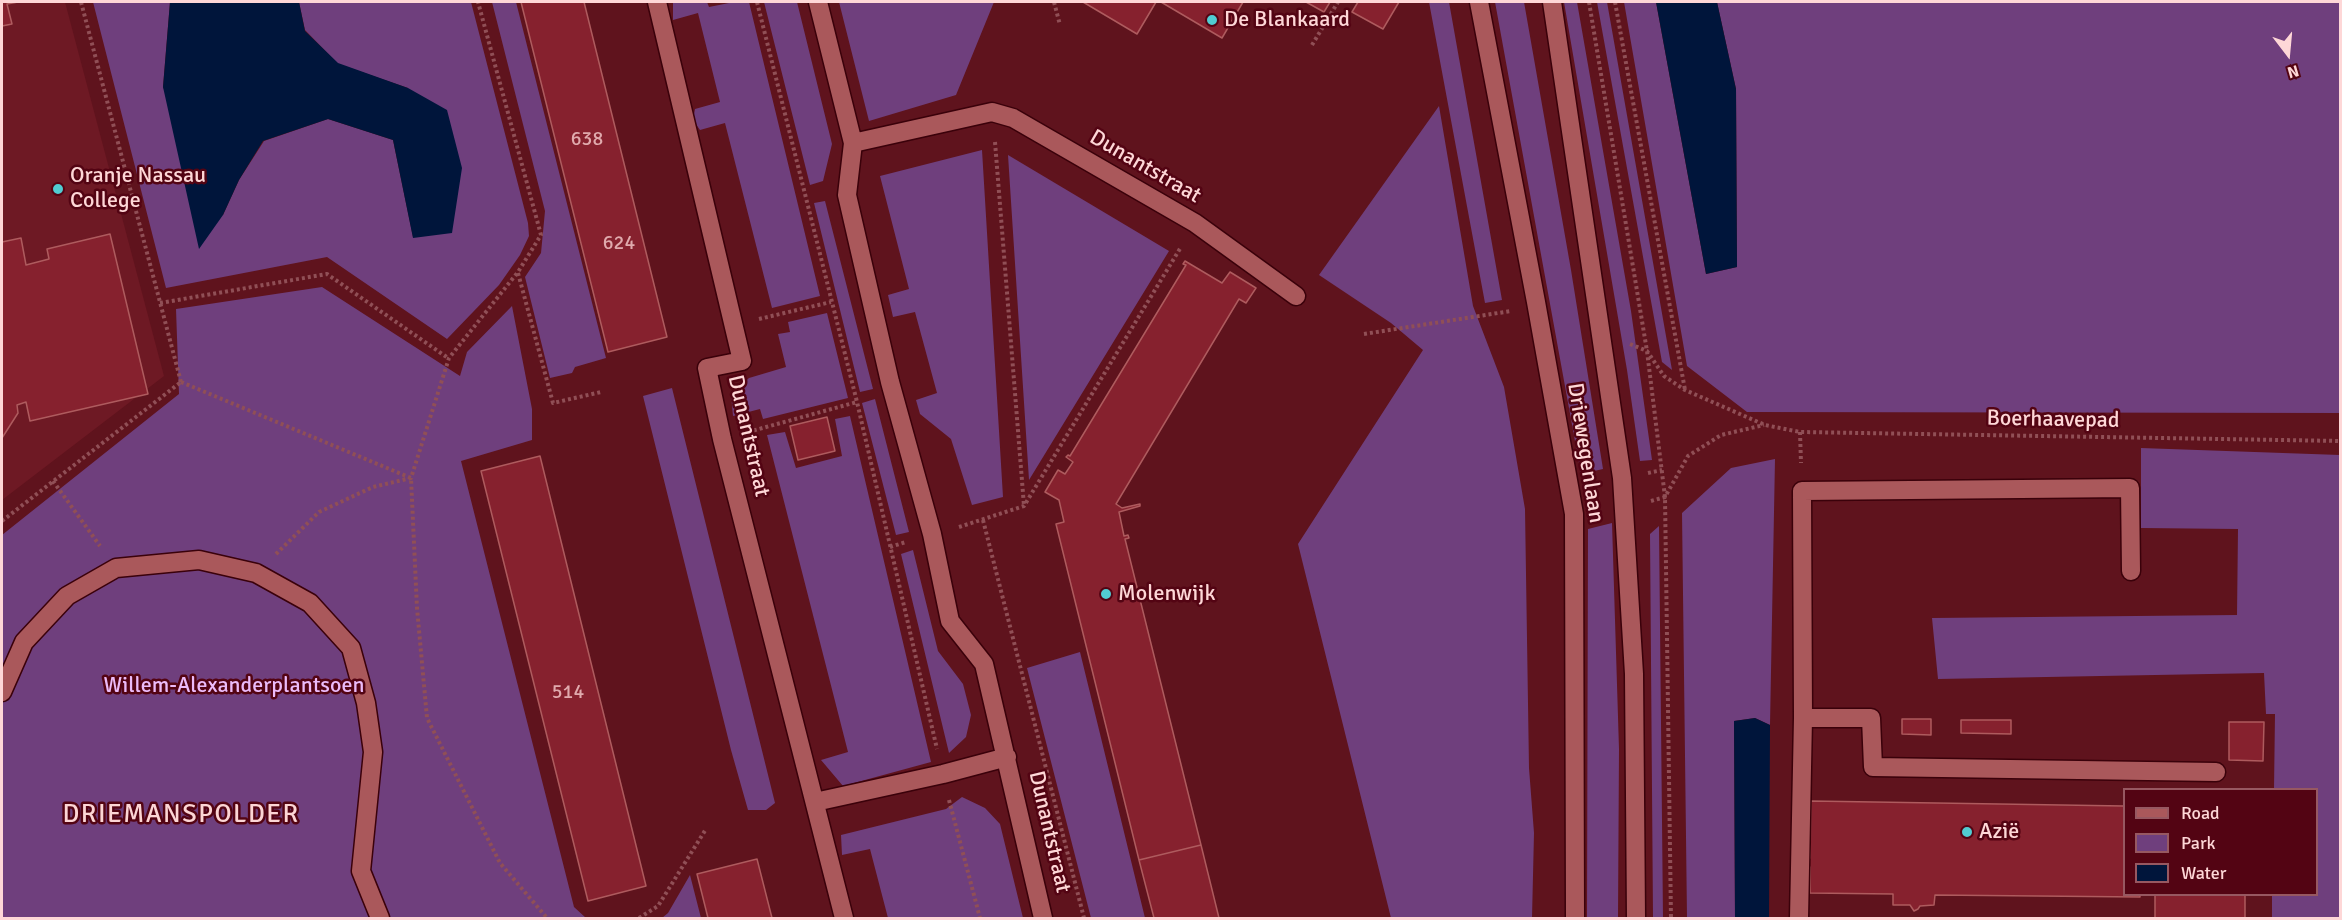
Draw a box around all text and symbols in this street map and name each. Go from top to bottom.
place label: De Blankaard [1224,7,1350,33]
marker: De Blankaard [1205,13,1219,27]
north arrow [2258,24,2318,84]
text: N [2285,60,2301,82]
street label: Dunantstraat [1085,125,1205,209]
house number: 638 [571,128,603,152]
place label: Oranje Nassau College [70,163,206,214]
marker: Oranje Nassau College [51,182,65,196]
house number: 624 [603,232,635,256]
street label: Dunantstraat [721,373,775,499]
street label: Driewegenlaan [1561,381,1609,525]
street label: Boerhaavepad [1986,406,2120,434]
place label: Molenwijk [1118,581,1215,607]
marker: Molenwijk [1099,587,1113,601]
park label: Willem-Alexanderplantsoen [104,673,364,699]
house number: 514 [552,681,584,705]
street label: Dunantstraat [1022,769,1076,895]
legend [2123,788,2318,896]
district label: DRIEMANSPOLDER [62,799,300,831]
text: Road [2181,802,2220,824]
place label: Azië [1979,819,2019,845]
marker: Azië [1960,825,1974,839]
text: Park [2181,832,2216,854]
text: Water [2181,862,2226,884]

